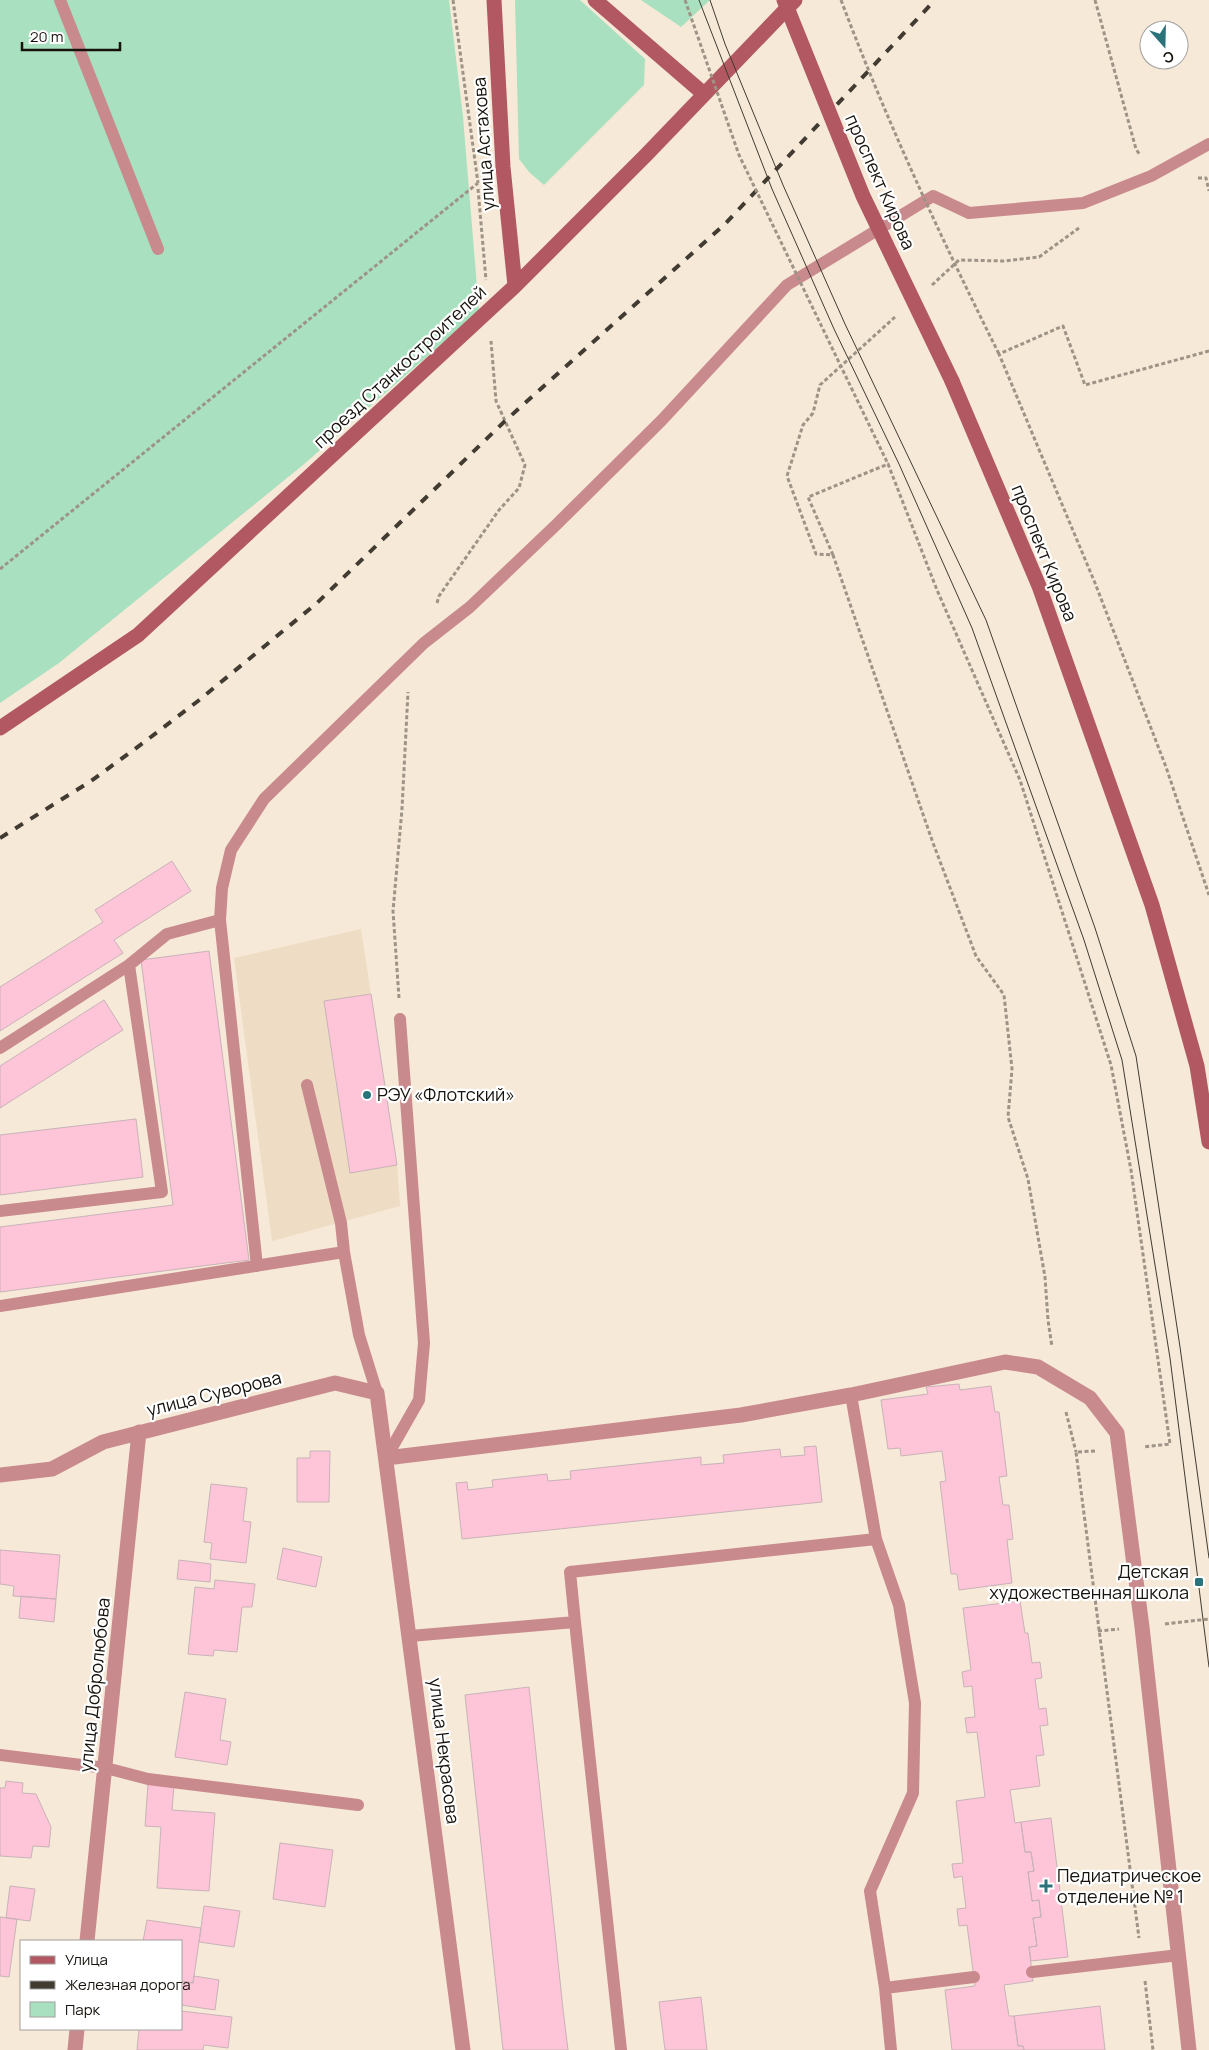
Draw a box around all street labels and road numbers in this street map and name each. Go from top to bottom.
street label: улица Астахова [466,77,500,212]
street label: проспект Кирова [840,110,922,253]
street label: проезд Станкостроителей [308,280,491,453]
street label: проспект Кирова [1006,481,1083,625]
street label: улица Суворова [144,1365,284,1421]
street label: улица Добролюбова [73,1596,115,1773]
street label: улица Некрасова [424,1677,466,1825]

